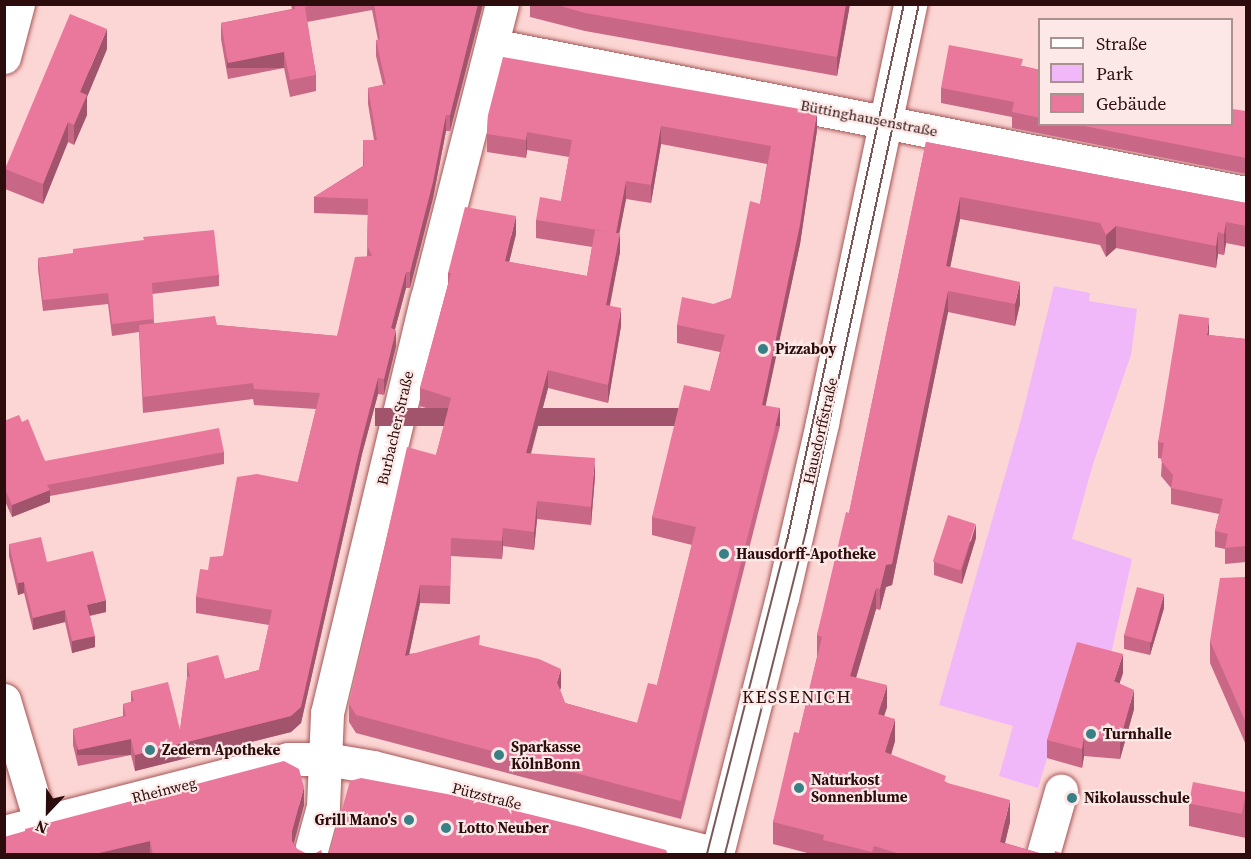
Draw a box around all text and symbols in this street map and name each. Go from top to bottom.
legend [1038,18,1233,126]
text: Straße [1096,31,1147,56]
text: Park [1096,61,1133,86]
text: Gebäude [1096,91,1167,116]
street label: Büttinghausenstraße [799,96,939,140]
place label: Pizzaboy [775,340,836,358]
marker: Pizzaboy [756,342,770,356]
street label: Burbacher Straße [373,369,417,487]
street label: Hausdorffstraße [799,376,841,486]
place label: Hausdorff-Apotheke [736,545,876,563]
marker: Hausdorff-Apotheke [717,547,731,561]
district label: KESSENICH [742,686,852,708]
place label: Turnhalle [1103,725,1172,743]
marker: Turnhalle [1084,727,1098,741]
place label: Sparkasse KölnBonn [511,737,581,772]
place label: Zedern Apotheke [162,741,280,759]
marker: Zedern Apotheke [143,743,157,757]
marker: Sparkasse KölnBonn [492,748,506,762]
place label: Naturkost Sonnenblume [811,770,908,805]
street label: Rheinweg [130,773,198,807]
street label: Pützstraße [450,779,524,813]
north arrow [18,781,78,841]
marker: Naturkost Sonnenblume [792,781,806,795]
place label: Nikolausschule [1084,789,1190,807]
marker: Nikolausschule [1065,791,1079,805]
place label: Grill Mano's [315,811,397,829]
marker: Grill Mano's [402,813,416,827]
text: N [32,815,51,840]
place label: Lotto Neuber [458,819,549,837]
marker: Lotto Neuber [439,821,453,835]

